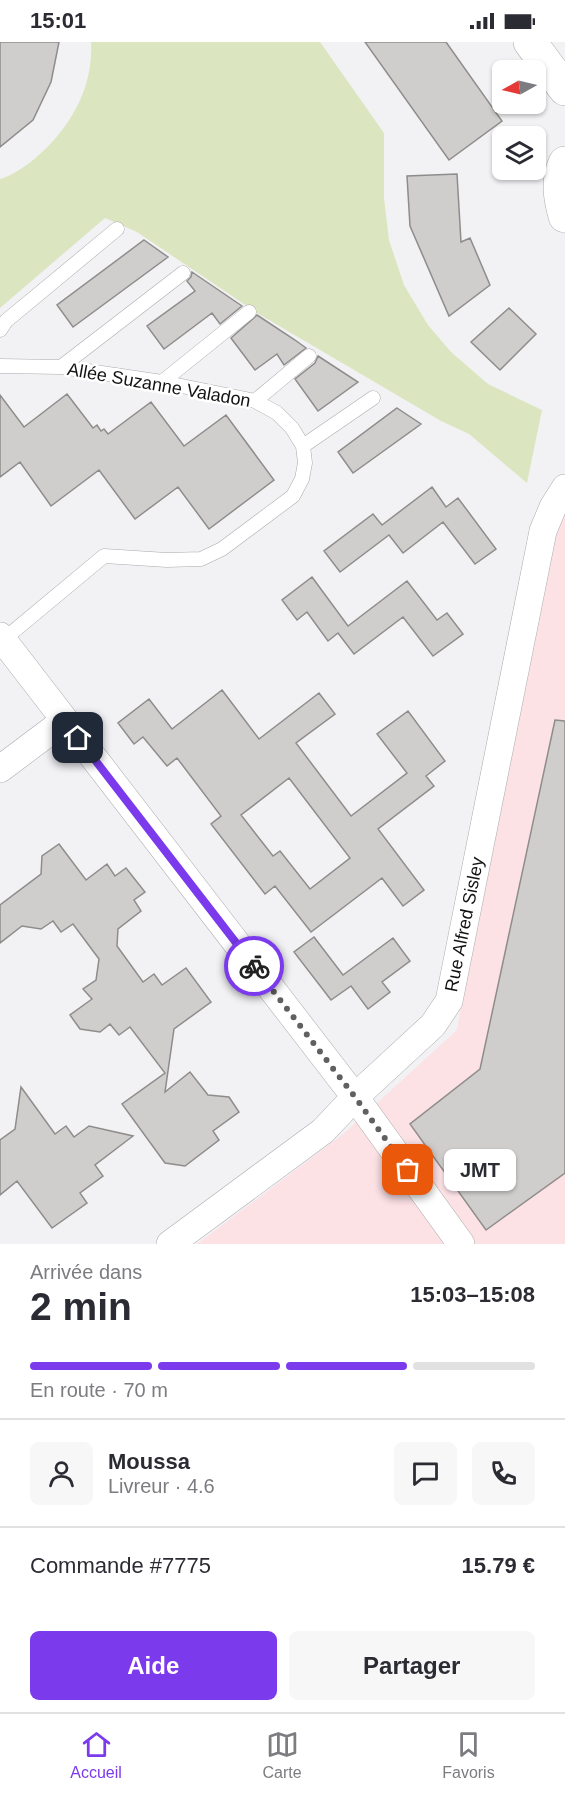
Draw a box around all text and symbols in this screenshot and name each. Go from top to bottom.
text: 15:01 [30,8,86,33]
north arrow [492,60,546,114]
map controls [492,60,546,180]
button: layers [492,126,546,180]
street label: Allée Suzanne Valadon [66,359,252,411]
pin [52,712,103,763]
icon: home [61,721,94,754]
street label: Rue Alfred Sisley [441,855,488,994]
courier [224,936,284,996]
icon: bike [238,950,271,983]
pin [382,1144,433,1195]
callout: JMT [444,1149,516,1191]
icon: bag [391,1153,424,1186]
text: JMT [460,1159,500,1181]
text: Arrivée dans [30,1261,142,1283]
text: 15:03–15:08 [410,1282,535,1307]
text: 2 min [30,1285,132,1328]
text: En route · 70 m [30,1379,168,1401]
button: person [30,1442,93,1505]
button: chat [394,1442,457,1505]
button: phone [472,1442,535,1505]
text: Moussa [108,1449,190,1474]
text: Livreur · 4.6 [108,1475,215,1497]
text: Commande #7775 [30,1553,211,1578]
text: 15.79 € [462,1553,535,1578]
button: Aide [30,1631,277,1700]
button: Partager [289,1631,535,1700]
tab: Accueil [70,1728,122,1782]
tab: Carte [262,1728,302,1782]
tab: Favoris [442,1728,495,1782]

